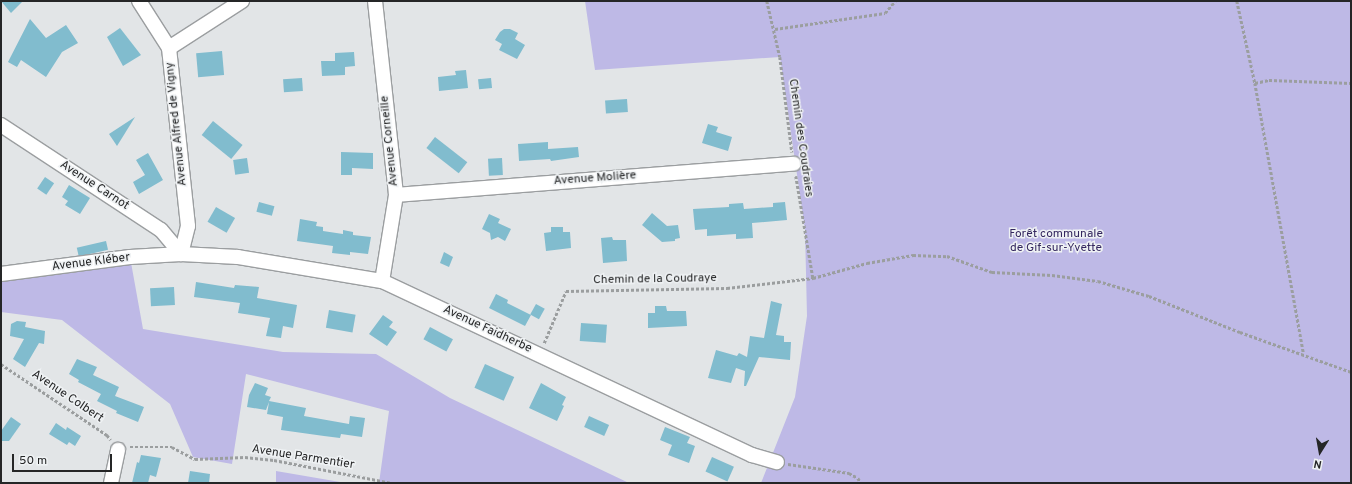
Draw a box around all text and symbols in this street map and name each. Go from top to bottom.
street label: Avenue Alfred de Vigny [163,61,191,187]
street label: Chemin des Coudraies [785,78,815,198]
street label: Avenue Corneille [378,95,402,187]
street label: Avenue Carnot [57,158,131,214]
street label: Avenue Molière [553,169,637,189]
park label: Forêt communale de Gif-sur-Yvette [1009,228,1103,256]
street label: Avenue Kléber [51,251,131,275]
street label: Chemin de la Coudraye [593,272,717,288]
street label: Avenue Faidherbe [440,303,534,357]
street label: Avenue Colbert [28,368,106,426]
north arrow [1300,432,1340,472]
street label: Avenue Parmentier [251,443,355,473]
scale bar [14,446,114,472]
text: 50 m [19,453,47,469]
text: N [1312,456,1323,471]

